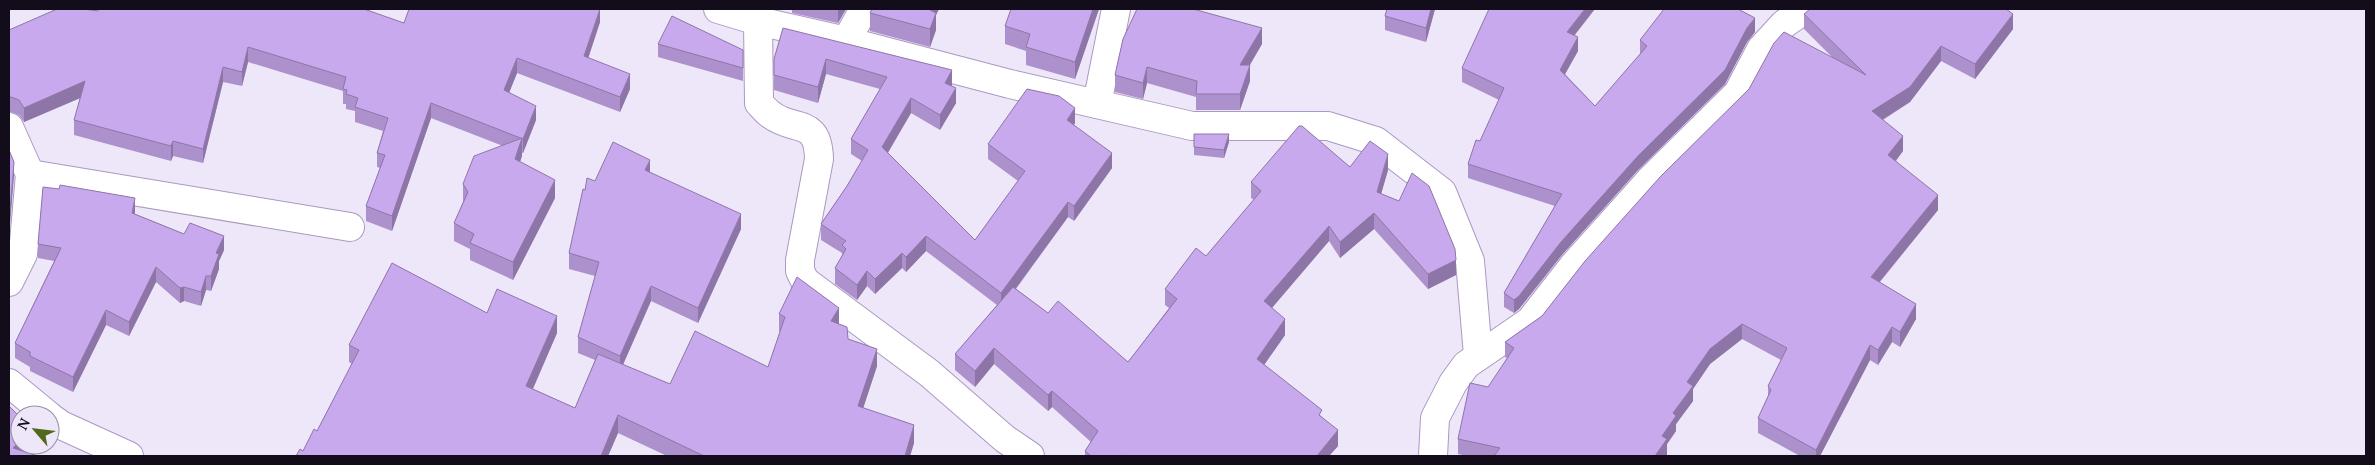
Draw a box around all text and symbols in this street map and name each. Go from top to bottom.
north arrow [10,405,60,455]
text: N [12,414,34,433]

